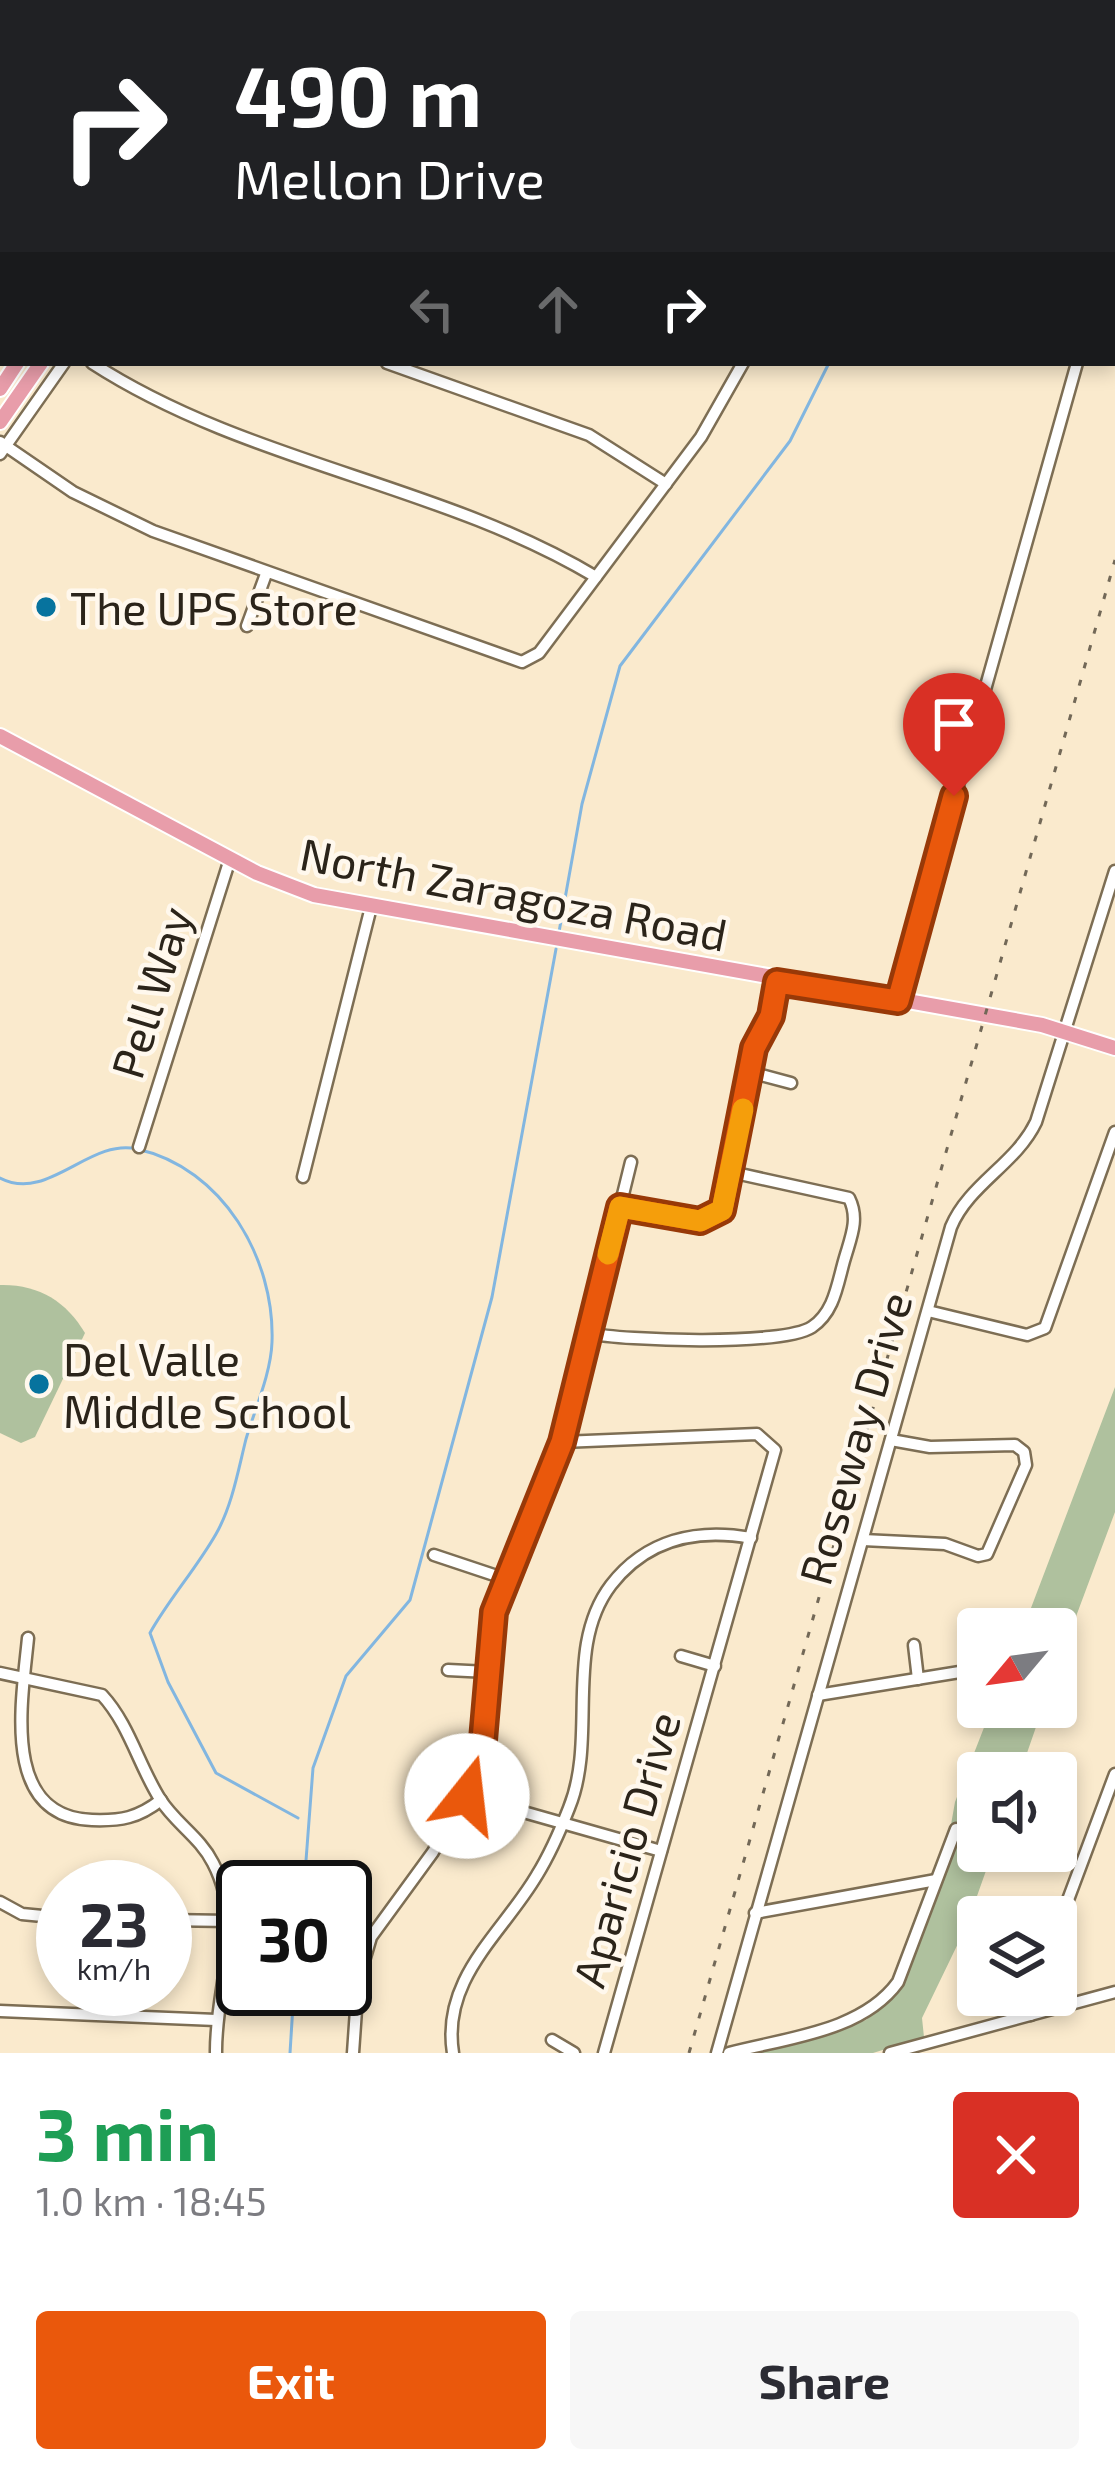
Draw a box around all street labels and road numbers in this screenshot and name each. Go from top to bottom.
street label: North Zaragoza Road [296,825,732,961]
street label: Pell Way [98,900,202,1084]
street label: Roseway Drive [786,1286,922,1590]
street label: Aparicio Drive [560,1705,690,1993]

